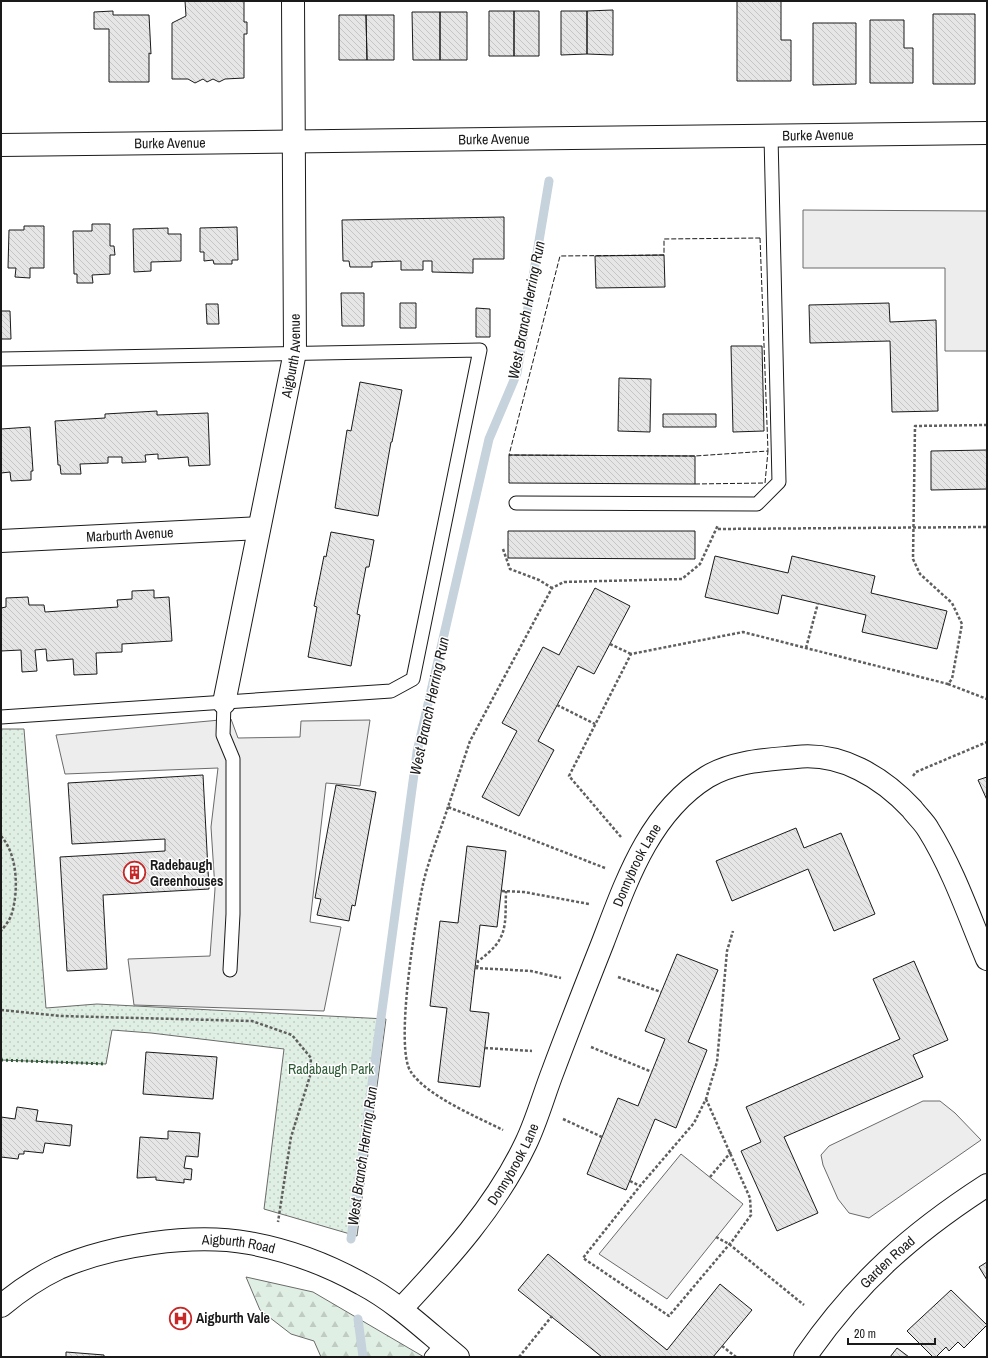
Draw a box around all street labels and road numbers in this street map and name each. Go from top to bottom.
street label: Burke Avenue [782,126,854,144]
street label: Burke Avenue [458,130,530,148]
street label: Burke Avenue [134,134,206,152]
street label: Aigburth Avenue [277,314,304,400]
street label: Marburth Avenue [86,523,174,546]
street label: Donnybrook Lane [608,820,665,909]
street label: Donnybrook Lane [483,1121,542,1208]
street label: Aigburth Road [201,1230,277,1257]
street label: Garden Road [856,1232,918,1292]

